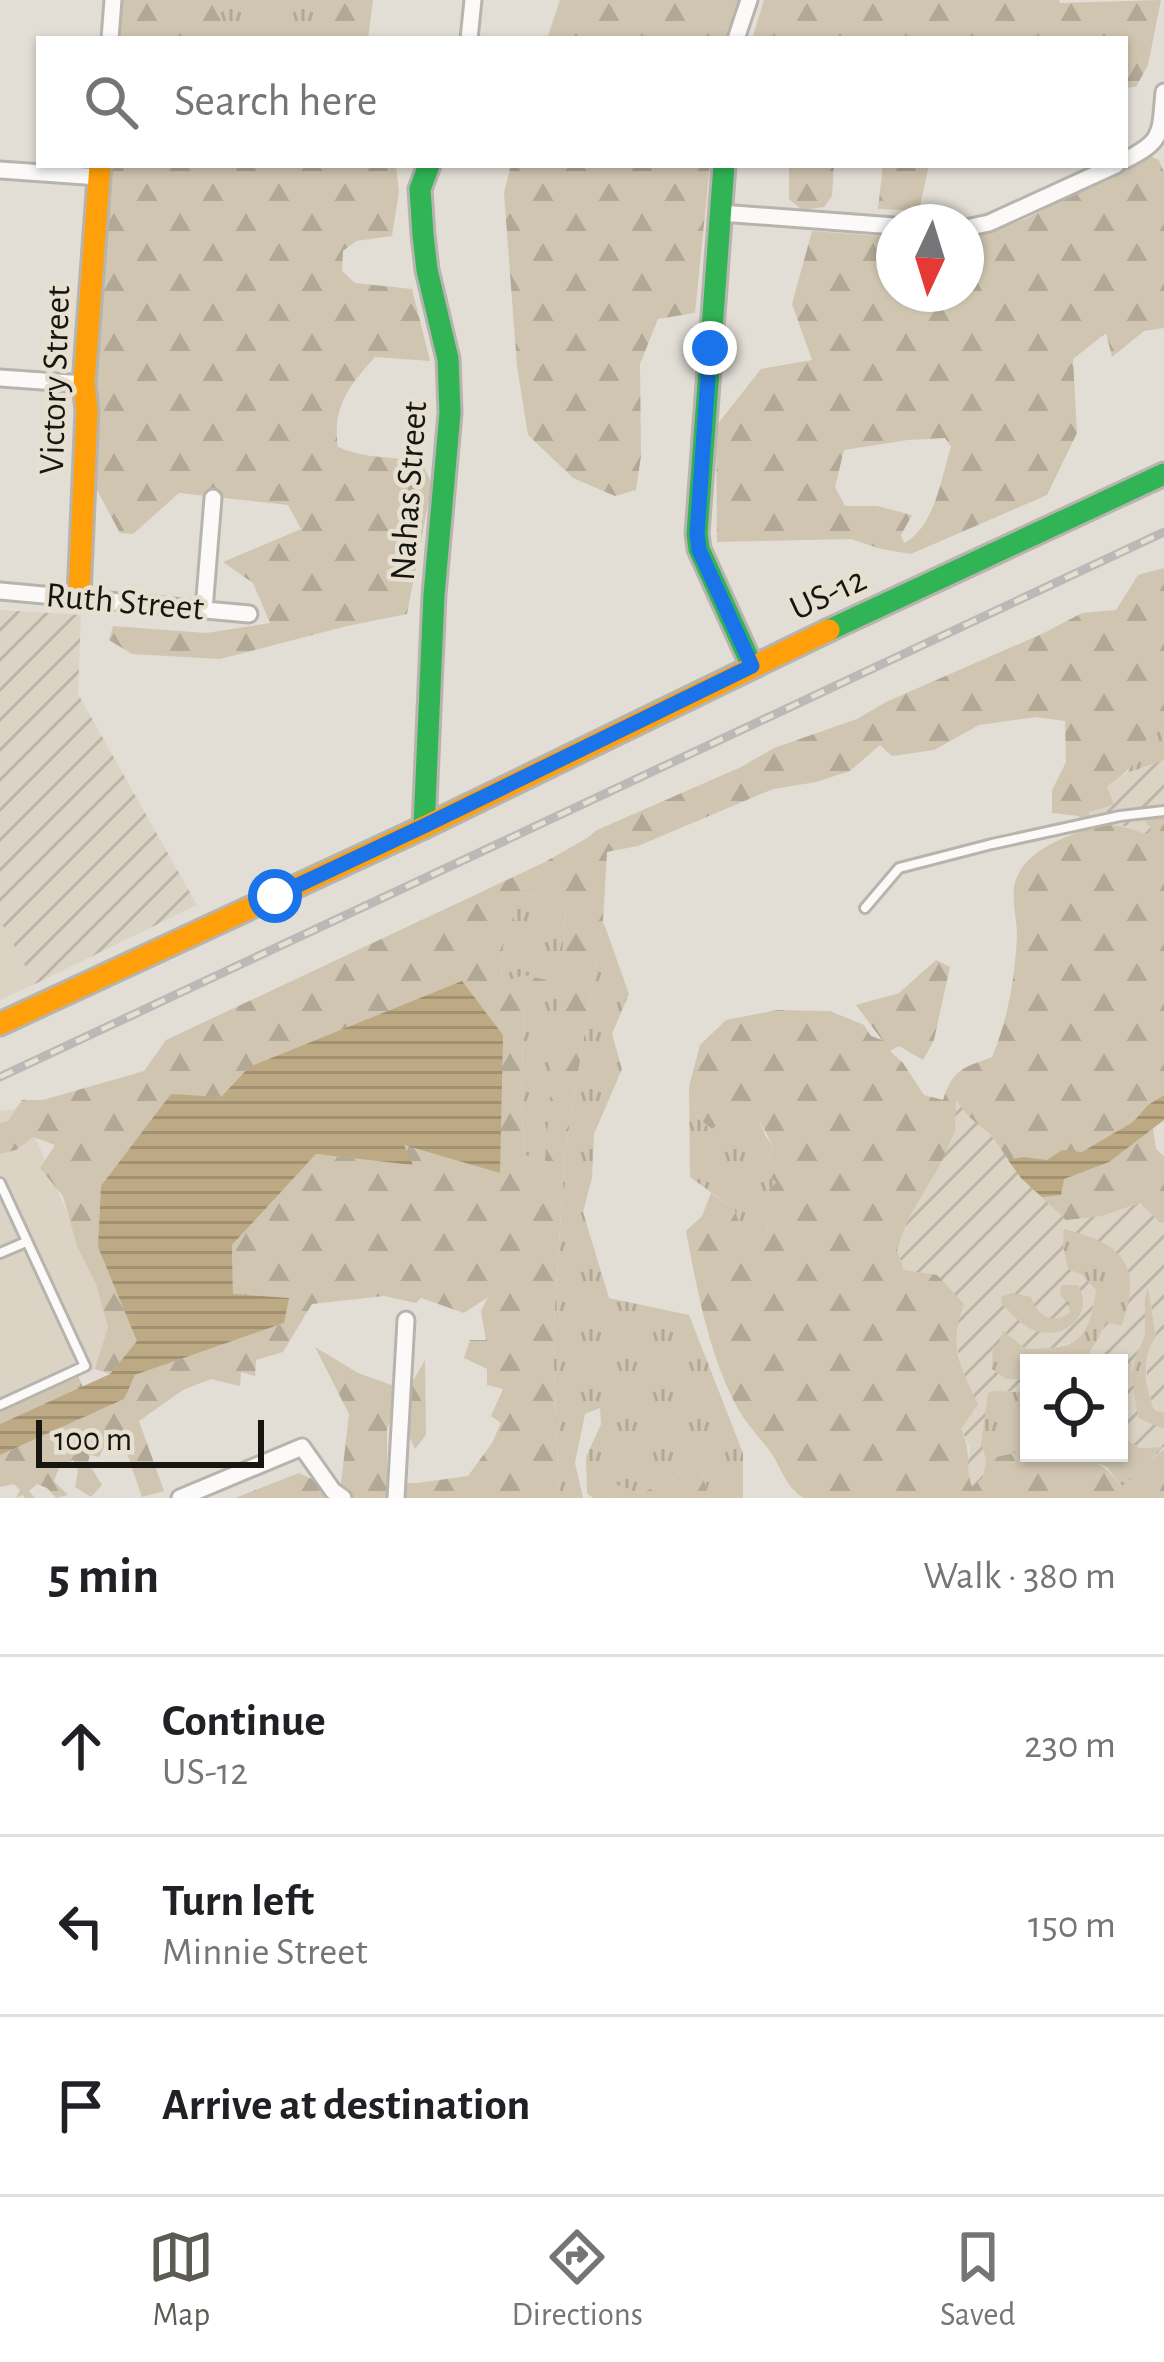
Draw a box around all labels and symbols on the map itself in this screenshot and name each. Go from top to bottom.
north arrow [876,204,984,312]
street label: Victory Street [34,284,76,475]
route end [683,321,737,375]
street label: Nahas Street [385,400,433,582]
street label: US-12 [784,561,872,627]
street label: Ruth Street [44,577,206,627]
route start [248,869,302,923]
scale bar [36,1414,264,1467]

